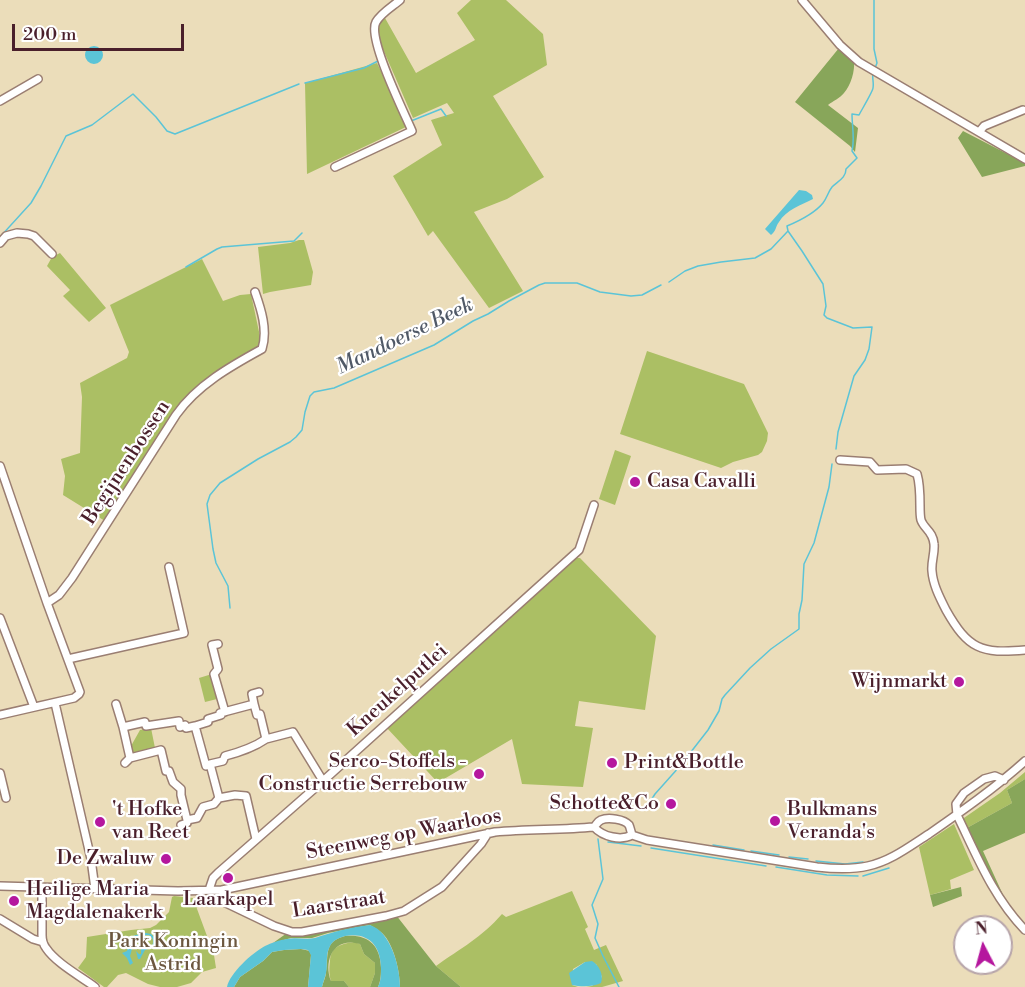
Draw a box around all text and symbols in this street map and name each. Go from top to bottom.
scale bar [15,12,188,50]
text: 200 m [23,23,77,46]
water label: Mandoerse Beek [332,293,478,381]
street label: Begijnenbossen [78,396,176,530]
place label: Casa Cavalli [647,470,756,494]
marker: Casa Cavalli [628,475,642,489]
street label: Kneukelputlei [343,640,453,742]
place label: Wijnmarkt [851,670,947,694]
marker: Wijnmarkt [952,675,966,689]
place label: Serco-Stoffels - Constructie Serrebouw [259,750,467,797]
place label: Print&Bottle [624,751,744,775]
marker: Print&Bottle [605,756,619,770]
marker: Serco-Stoffels - Constructie Serrebouw [472,767,486,781]
place label: Schotte&Co [550,792,659,816]
marker: Schotte&Co [664,797,678,811]
place label: 't Hofke van Reet [112,798,189,845]
place label: Bulkmans Veranda's [787,798,877,845]
street label: Steenweg op Waarloos [304,804,504,866]
marker: Bulkmans Veranda's [768,814,782,828]
marker: 't Hofke van Reet [93,815,107,829]
place label: De Zwaluw [57,847,154,871]
marker: De Zwaluw [159,852,173,866]
marker: Laarkapel [221,871,235,885]
place label: Heilige Maria Magdalenakerk [26,878,163,925]
street label: Laarstraat [291,886,387,924]
place label: Laarkapel [183,888,273,912]
marker: Heilige Maria Magdalenakerk [7,894,21,908]
north arrow [953,915,1013,975]
text: N [974,918,989,940]
park label: Park Koningin Astrid [108,930,238,977]

